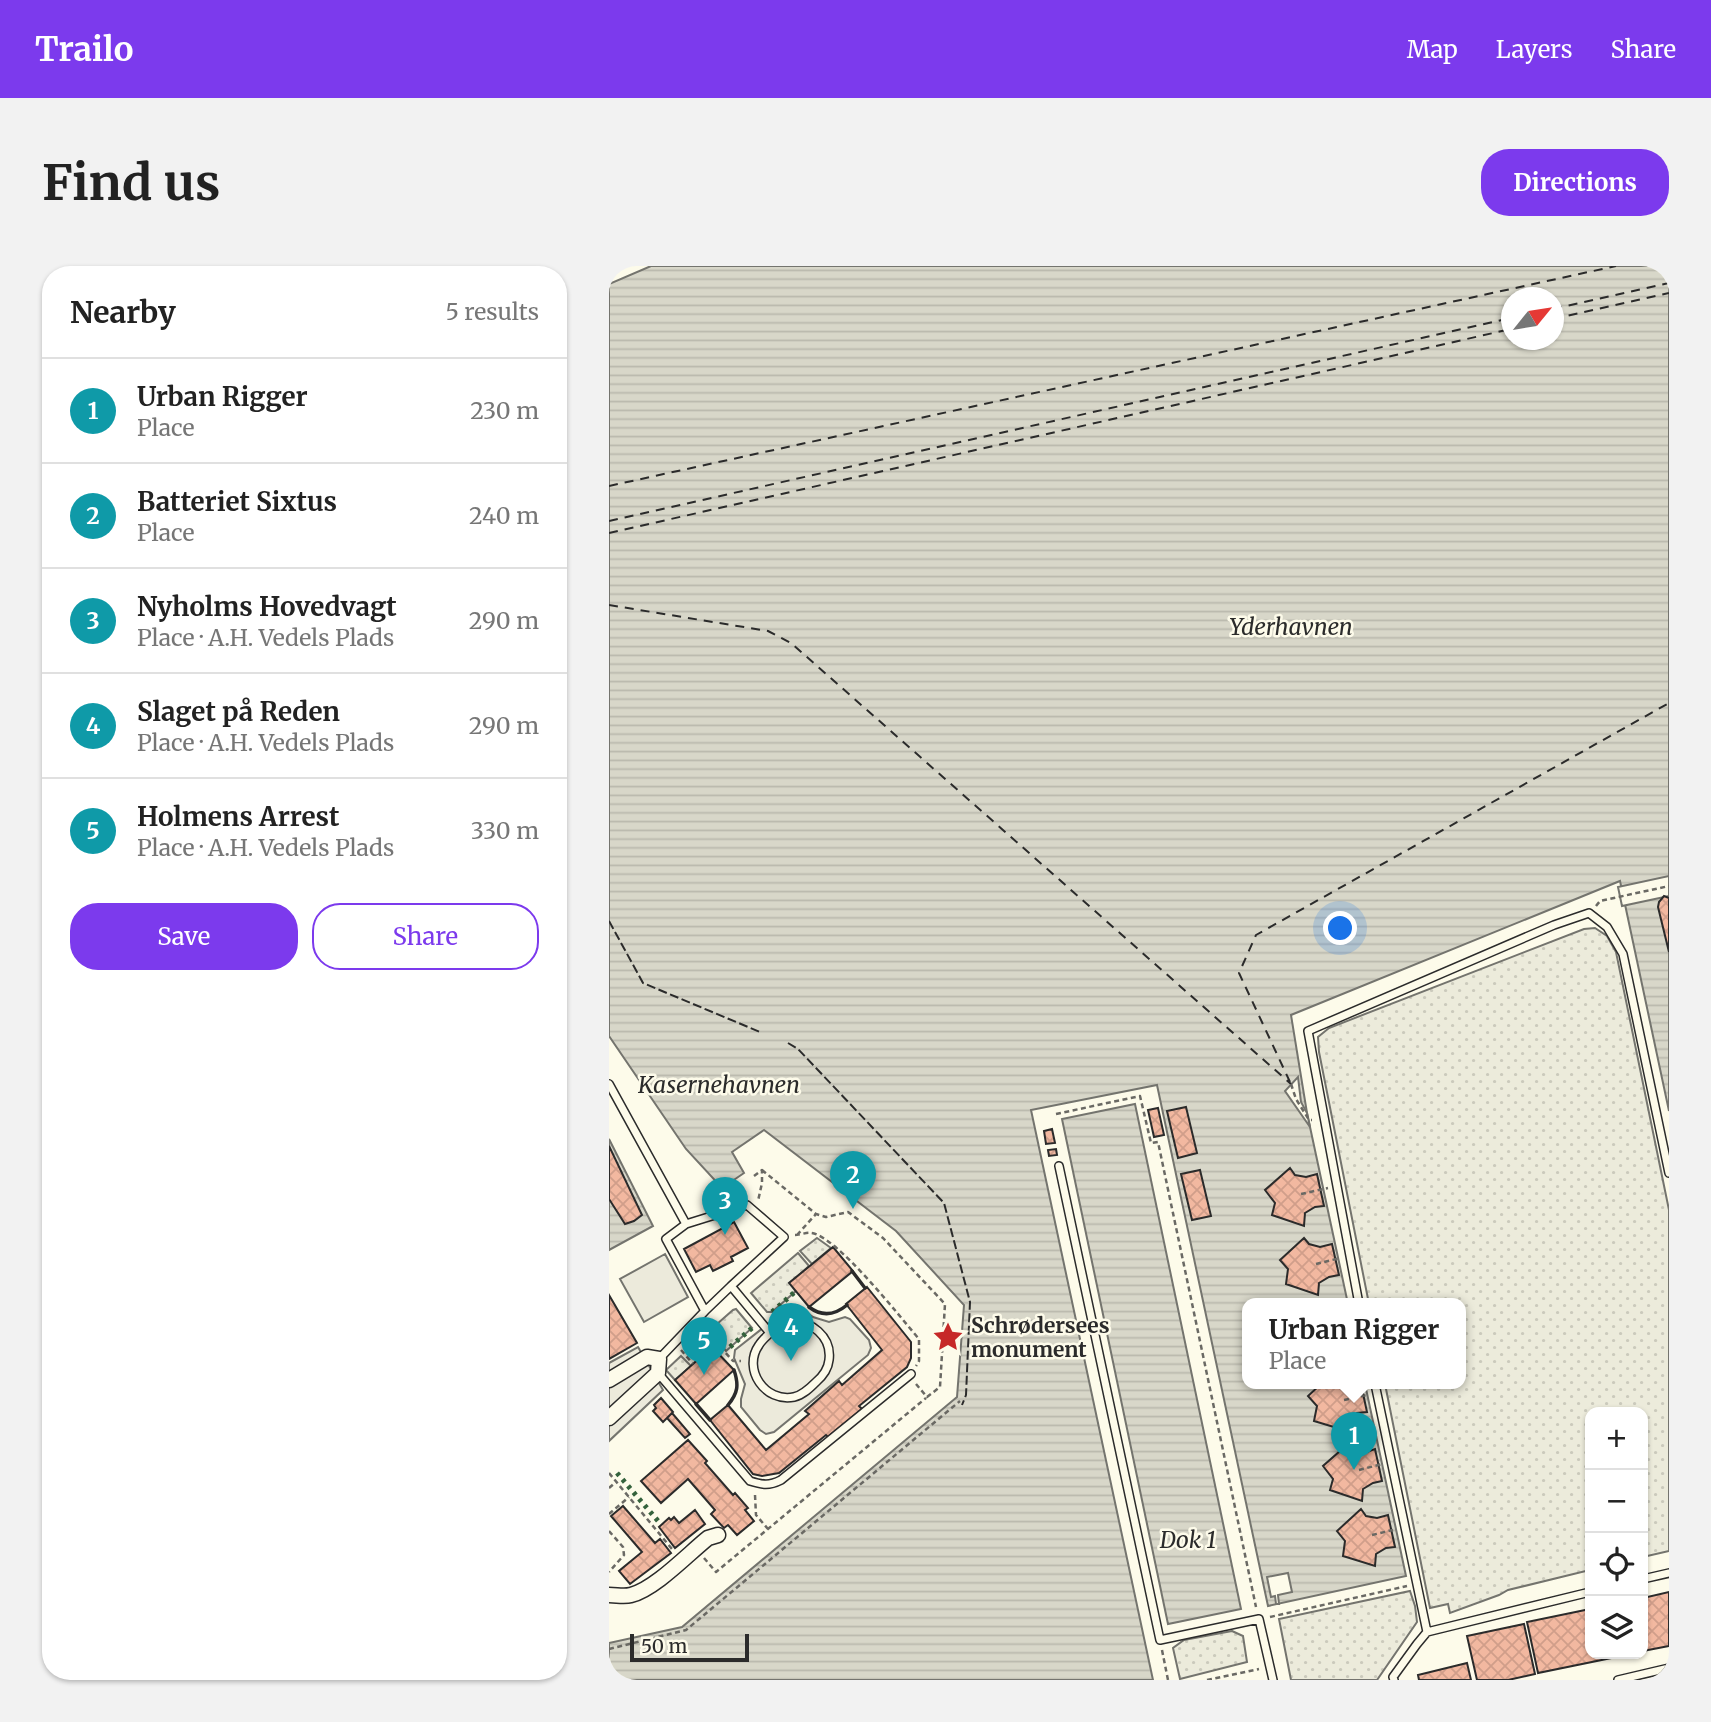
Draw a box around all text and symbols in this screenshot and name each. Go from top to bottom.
text: Trailo [35,29,133,70]
text: Map [1407,34,1458,65]
text: Layers [1496,34,1572,65]
text: Share [1610,34,1676,65]
button: Directions [1481,149,1669,216]
text: Find us [42,152,220,213]
north arrow [1501,287,1564,350]
text: Nearby [70,293,176,331]
text: 5 results [445,297,539,326]
text: Urban Rigger [137,380,307,413]
text: 1 [88,396,98,425]
text: 230 m [470,396,539,425]
text: Place [137,413,194,442]
text: Batteriet Sixtus [137,485,337,518]
text: 2 [86,501,100,530]
text: 240 m [469,501,539,530]
text: Place [137,518,194,547]
text: Nyholms Hovedvagt [137,590,397,623]
text: 3 [86,606,100,635]
text: 290 m [469,606,539,635]
water label: Yderhavnen [1229,612,1353,641]
text: Place · A.H. Vedels Plads [137,623,394,652]
text: Slaget på Reden [137,695,340,728]
text: 4 [86,711,100,740]
text: 290 m [469,711,539,740]
text: Place · A.H. Vedels Plads [137,728,394,757]
text: Holmens Arrest [137,800,339,833]
text: 5 [86,816,100,845]
text: 330 m [471,816,539,845]
text: Place · A.H. Vedels Plads [137,833,394,862]
button: Save [70,903,298,970]
button: Share [312,903,539,970]
your location [1323,911,1357,945]
water label: Kasernehavnen [637,1070,800,1099]
pin: 2 [830,1151,876,1209]
pin: 3 [702,1177,748,1235]
popup [1242,1298,1466,1389]
pin: 4 [768,1303,814,1361]
place label: Schrødersees monument [971,1312,1110,1363]
text: Urban Rigger [1269,1313,1439,1346]
pin: 5 [681,1317,727,1375]
place icon: Schrødersees monument [931,1320,965,1354]
text: Place [1269,1346,1326,1375]
map controls [1585,1407,1648,1659]
button: + [1585,1407,1648,1470]
pin: 1 [1331,1412,1377,1470]
button: − [1585,1470,1648,1533]
water label: Dok 1 [1159,1525,1216,1554]
button: locate [1585,1533,1648,1596]
button: layers [1585,1596,1648,1659]
scale bar [630,1631,749,1663]
text: 50 m [641,1634,687,1658]

